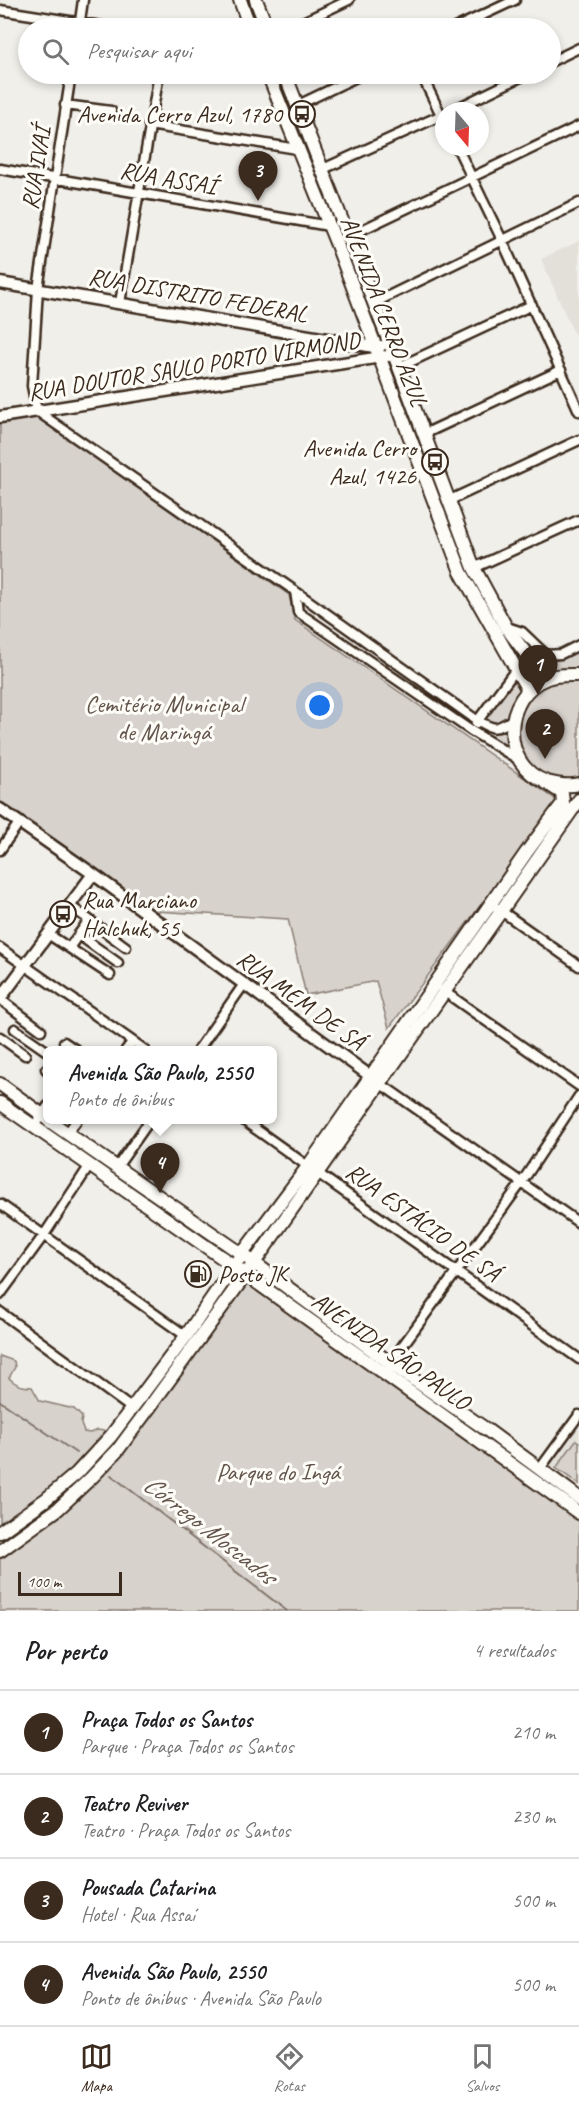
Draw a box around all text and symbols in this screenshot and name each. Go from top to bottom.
search box [18,18,561,84]
icon: search [39,35,72,68]
text: Pesquisar aqui [87,37,192,65]
place label: Avenida Cerro Azul, 1780 [77,99,284,129]
bus stop icon: Avenida Cerro Azul, 1780 [287,99,317,129]
north arrow [435,102,489,156]
street label: RUA IVAÍ [15,119,58,212]
pin: 3 [238,152,278,201]
street label: RUA ASSAÍ [118,155,224,202]
street label: AVENIDA CERRO AZUL [334,212,434,411]
street label: RUA DISTRITO FEDERAL [86,261,310,329]
street label: RUA DOUTOR SAULO PORTO VIRMOND [26,325,364,407]
place label: Avenida Cerro Azul, 1426 [303,433,419,491]
bus stop icon: Avenida Cerro Azul, 1426 [420,447,450,477]
pin: 1 [518,646,558,695]
park label: Cemitério Municipal de Maringá [85,689,247,747]
your location [305,691,334,720]
pin: 2 [526,710,564,759]
place label: Rua Marciano Halchuk, 55 [82,885,198,943]
bus stop icon: Rua Marciano Halchuk, 55 [48,899,78,929]
street label: RUA MEM DE SÁ [231,943,373,1058]
popup [43,1046,277,1124]
text: Avenida São Paulo, 2550 [68,1059,252,1087]
text: Ponto de ônibus [68,1087,173,1112]
pin: 4 [140,1144,180,1193]
street label: RUA ESTÁCIO DE SÁ [340,1156,508,1290]
fuel station icon: Posto JK [183,1259,213,1289]
place label: Posto JK [218,1259,291,1289]
street label: AVENIDA SÃO PAULO [306,1285,478,1418]
park label: Parque do Ingá [216,1457,342,1487]
water label: Córrego Moscados [137,1467,286,1594]
scale bar [18,1569,122,1596]
text: 100 m [27,1572,61,1592]
text: Por perto [24,1634,106,1667]
text: 4 resultados [473,1638,555,1663]
text: Praça Todos os Santos [81,1706,252,1734]
text: 1 [39,1720,48,1745]
text: 210 m [512,1720,555,1745]
text: Parque · Praça Todos os Santos [81,1734,293,1759]
text: Teatro Reviver [81,1790,187,1818]
text: 2 [39,1804,48,1829]
text: 230 m [512,1804,555,1829]
text: Teatro · Praça Todos os Santos [81,1818,290,1843]
text: Pousada Catarina [81,1874,215,1902]
text: 3 [39,1888,48,1913]
text: 500 m [512,1888,555,1913]
text: Hotel · Rua Assaí [81,1902,195,1927]
text: Avenida São Paulo, 2550 [81,1958,265,1986]
text: 4 [39,1972,48,1997]
text: 500 m [512,1972,555,1997]
text: Ponto de ônibus · Avenida São Paulo [81,1986,321,2011]
tab: Mapa [80,2040,113,2096]
tab: Rotas [273,2040,306,2096]
tab: Salvos [465,2040,499,2096]

